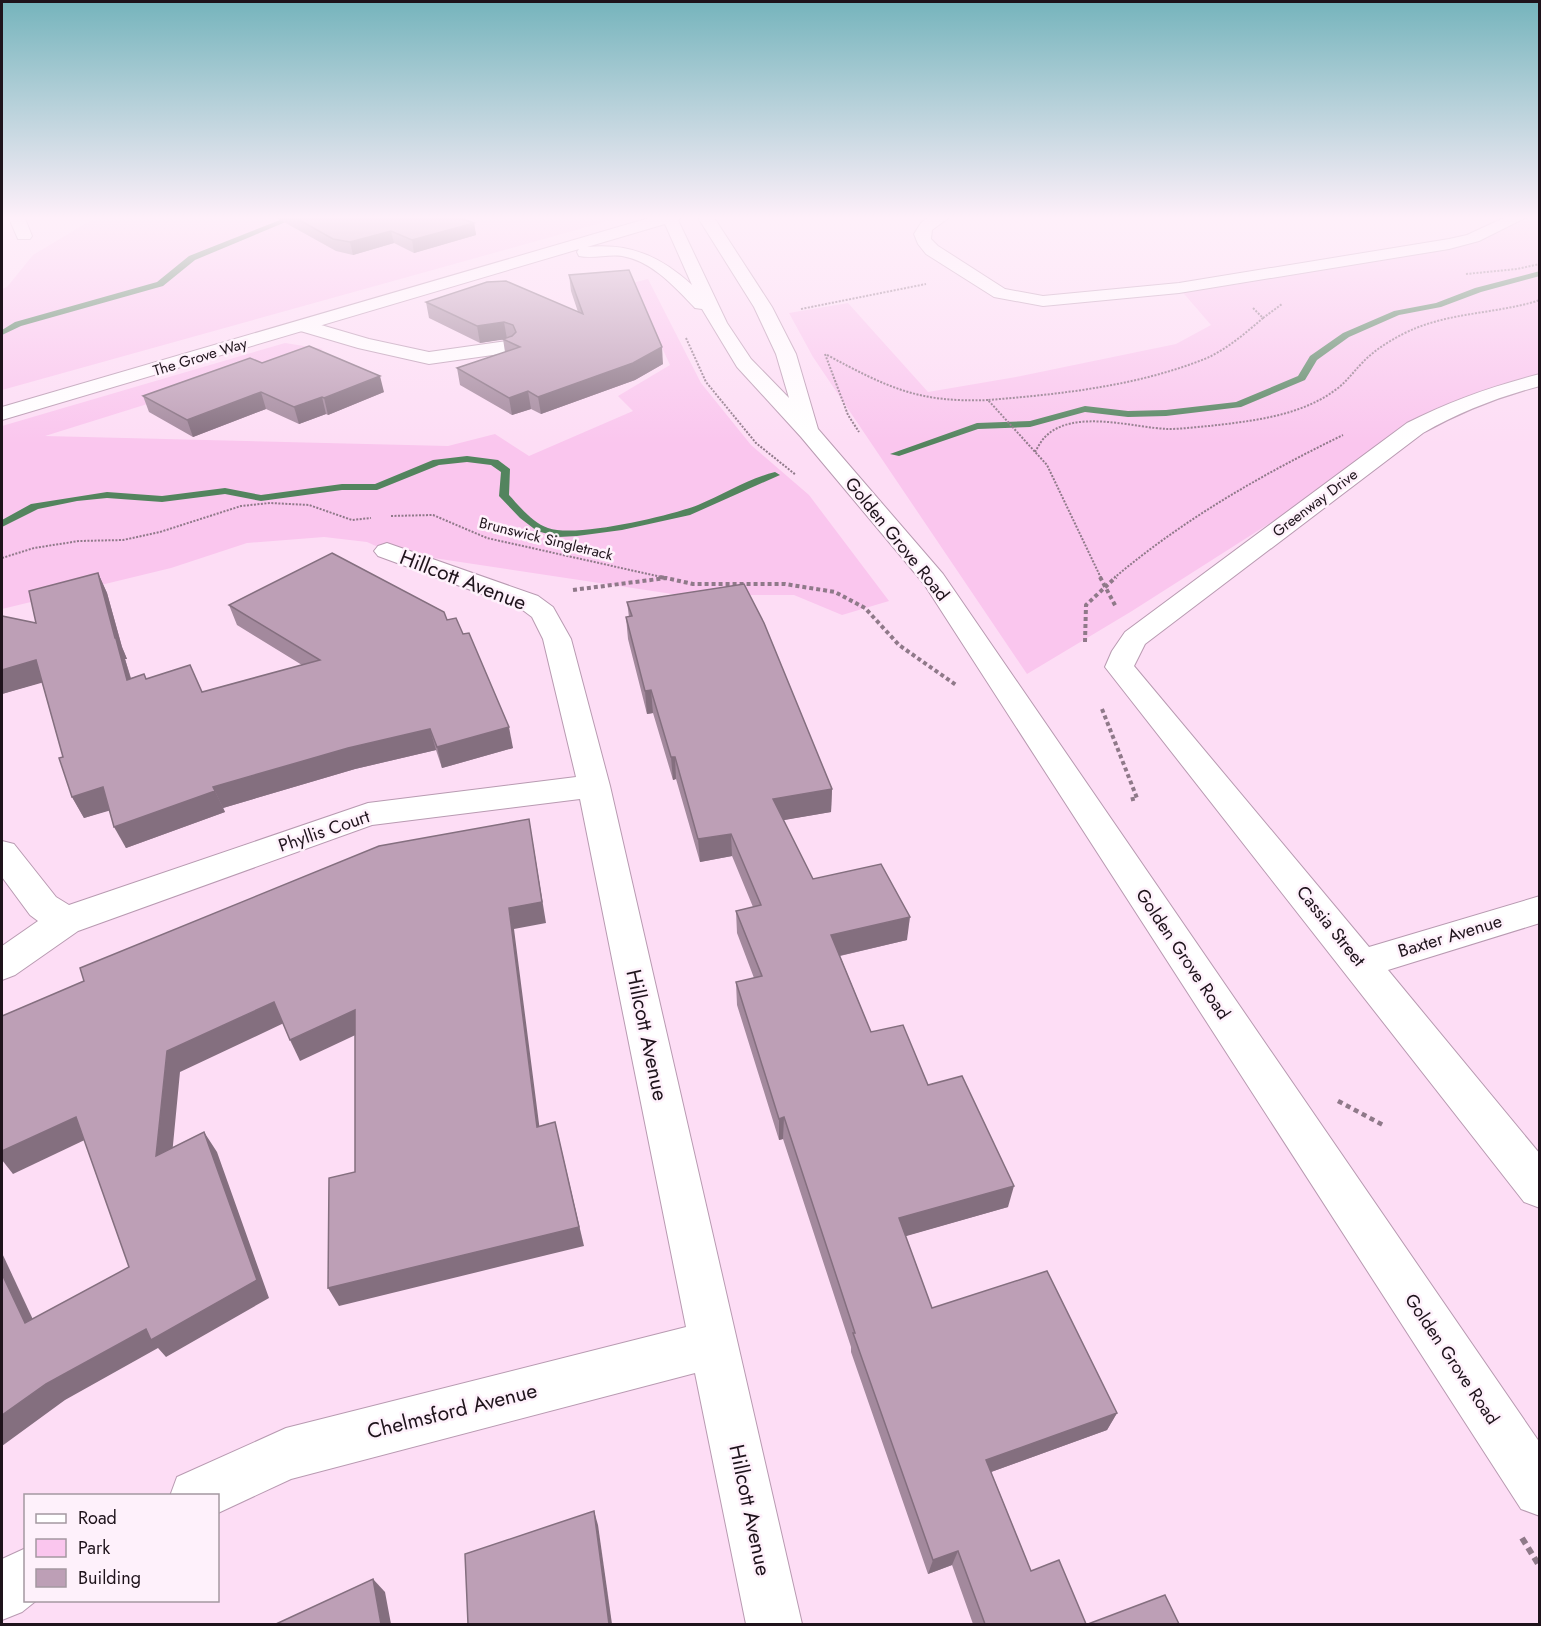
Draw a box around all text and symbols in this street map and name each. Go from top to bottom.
street label: The Grove Way [150,332,250,382]
street label: Greenway Drive [1268,463,1362,542]
street label: Golden Grove Road [839,471,955,607]
street label: Brunswick Singletrack [477,512,616,566]
street label: Hillcott Avenue [395,542,531,618]
street label: Phyllis Court [275,803,374,859]
street label: Cassia Street [1290,880,1372,972]
street label: Golden Grove Road [1129,883,1237,1025]
street label: Baxter Avenue [1395,908,1505,964]
street label: Hillcott Avenue [618,967,676,1104]
street label: Golden Grove Road [1398,1288,1506,1430]
street label: Chelmsford Avenue [364,1375,540,1447]
street label: Hillcott Avenue [721,1442,779,1579]
legend [24,1494,219,1602]
text: Road [78,1505,117,1531]
text: Park [78,1535,110,1561]
text: Building [78,1565,141,1591]

